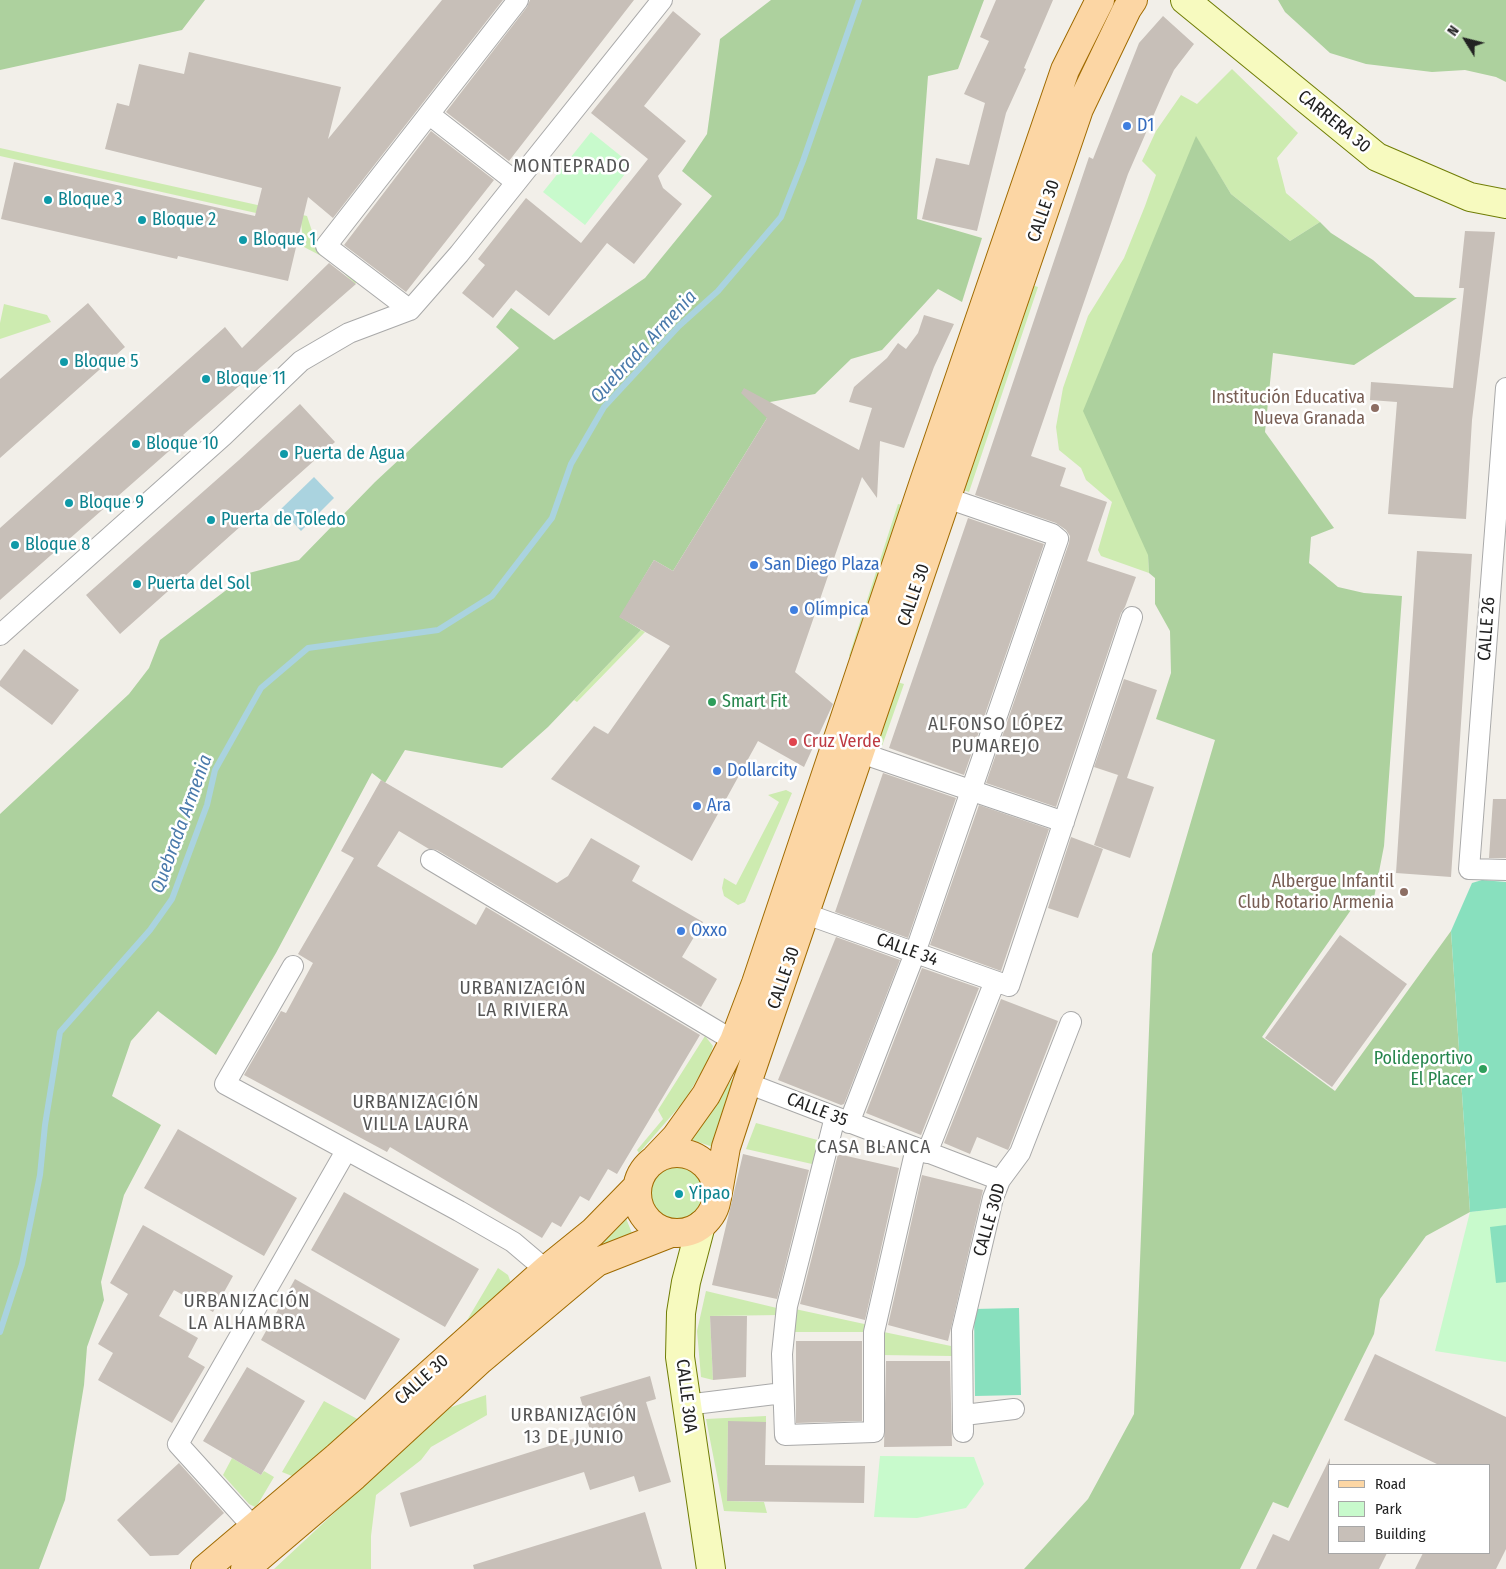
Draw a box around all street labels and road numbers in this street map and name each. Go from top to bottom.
street label: CARRERA 30 [1293,86,1375,158]
street label: CALLE 30 [1023,177,1065,245]
street label: CALLE 30 [893,561,935,629]
street label: CALLE 26 [1474,596,1500,662]
street label: CALLE 34 [873,929,941,971]
street label: CALLE 30 [763,944,805,1012]
street label: CALLE 35 [783,1089,851,1131]
street label: CALLE 30D [969,1181,1011,1259]
street label: CALLE 30 [391,1350,453,1410]
street label: CALLE 30A [671,1358,701,1434]

